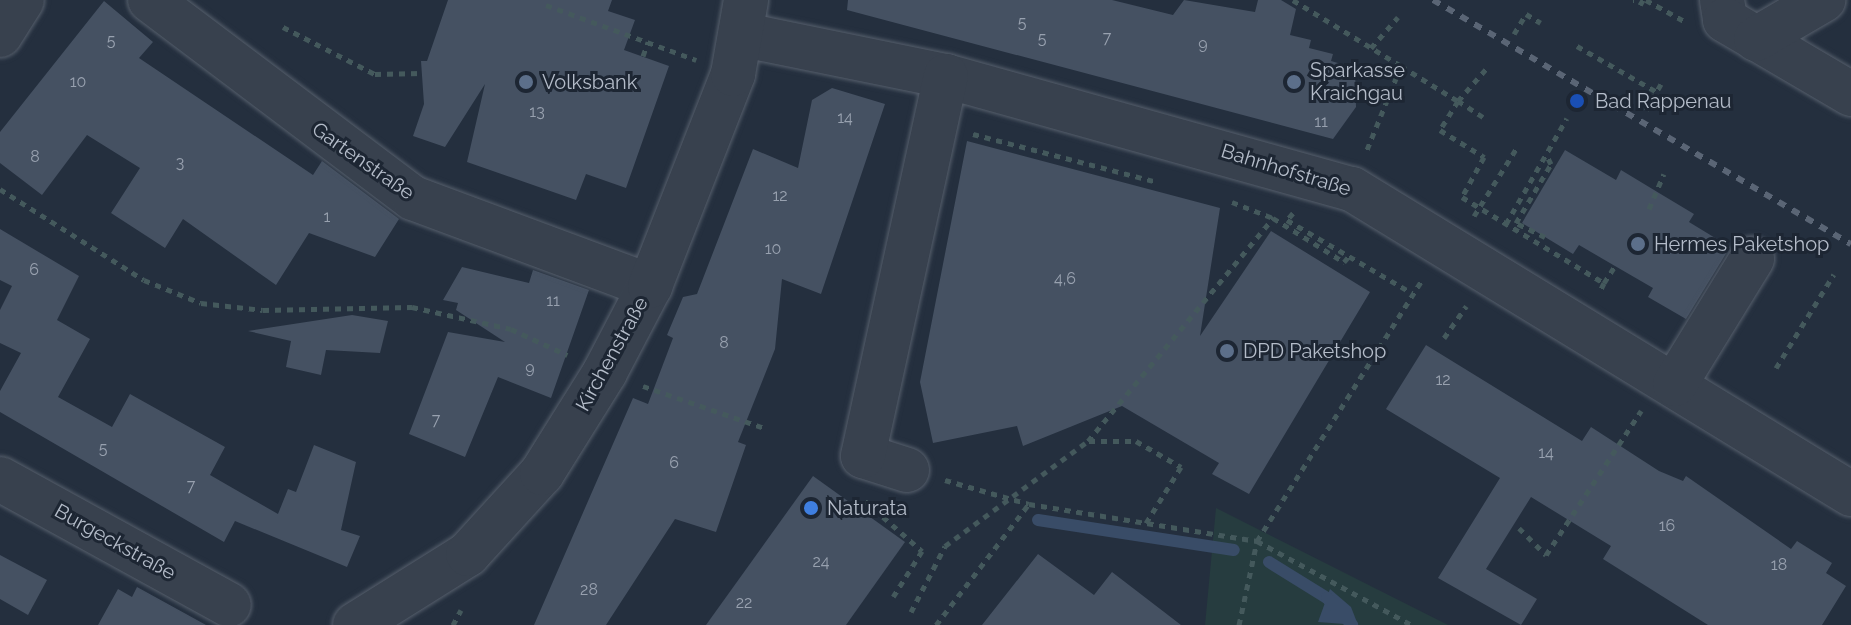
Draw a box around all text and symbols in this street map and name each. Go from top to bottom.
house number: 5 [1018,13,1026,33]
house number: 7 [1103,28,1111,48]
house number: 5 [1038,29,1046,49]
house number: 5 [107,31,115,51]
house number: 9 [1198,34,1208,54]
place label: Sparkasse Kraichgau [1310,58,1405,105]
place label: Volksbank [542,70,637,94]
house number: 10 [70,72,86,92]
marker: Volksbank [517,73,535,91]
marker: Sparkasse Kraichgau [1285,73,1303,91]
place label: Bad Rappenau [1595,89,1731,113]
marker: Bad Rappenau [1566,90,1588,112]
house number: 13 [529,102,545,122]
house number: 14 [837,108,853,128]
house number: 11 [1314,112,1328,132]
street label: Gartenstraße [307,117,419,205]
street label: Bahnhofstraße [1218,139,1354,201]
house number: 8 [30,147,40,167]
house number: 3 [176,153,184,173]
house number: 12 [772,186,788,206]
house number: 1 [324,207,330,227]
place label: Hermes Paketshop [1654,232,1829,256]
marker: Hermes Paketshop [1629,235,1647,253]
house number: 10 [765,239,781,259]
house number: 6 [29,260,39,280]
house number: 4,6 [1054,269,1076,289]
house number: 11 [546,291,560,311]
street label: Kirchenstraße [571,293,653,415]
house number: 8 [719,333,729,353]
place label: DPD Paketshop [1243,339,1386,363]
marker: DPD Paketshop [1218,342,1236,360]
house number: 9 [525,358,535,378]
house number: 12 [1435,370,1451,390]
house number: 7 [432,410,440,430]
house number: 5 [99,439,107,459]
house number: 14 [1538,443,1554,463]
house number: 6 [669,453,679,473]
house number: 7 [187,476,195,496]
place label: Naturata [827,496,907,520]
street label: Burgeckstraße [50,499,180,585]
marker: Naturata [802,499,820,517]
house number: 16 [1659,516,1675,536]
house number: 24 [812,552,830,572]
house number: 18 [1771,555,1787,575]
house number: 28 [580,580,598,600]
house number: 22 [736,593,752,613]

